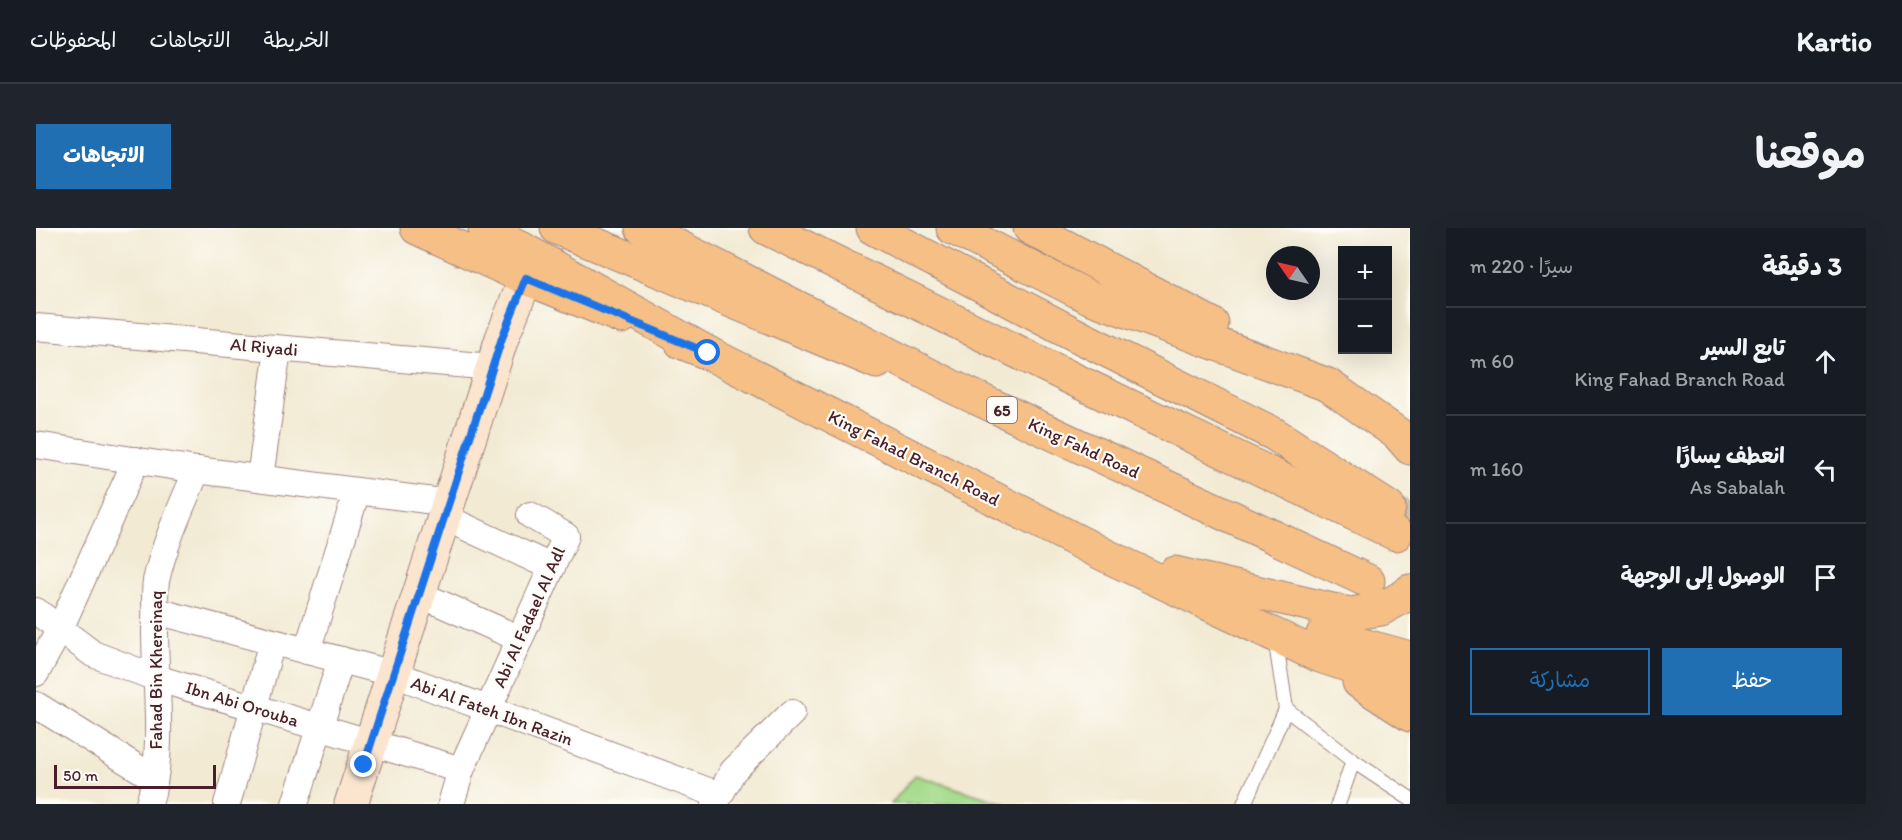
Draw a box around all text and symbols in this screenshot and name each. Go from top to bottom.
text: Kartio [1797,24,1872,58]
text: المحفوظات [30,27,116,52]
text: الاتجاهات [149,27,231,52]
text: الخريطة [264,27,329,52]
button: الاتجاهات [36,124,171,189]
text: موقعنا [1755,128,1866,179]
north arrow [1266,246,1320,300]
map controls [1338,246,1392,354]
button: + [1338,246,1392,300]
text: 3 دقيقة [1762,250,1842,282]
text: سيرًا · 220 m [1470,254,1573,278]
button: − [1338,300,1392,354]
street label: Al Riyadi [229,333,299,361]
text: تابع السير [1702,334,1785,361]
route start [694,339,720,365]
icon: ahead [1809,345,1842,378]
text: 60 m [1470,349,1514,373]
text: King Fahad Branch Road [1574,367,1785,391]
road number: 65 [987,397,1017,423]
street label: King Fahad Branch Road [825,405,1004,511]
street label: King Fahd Road [1025,413,1144,484]
text: انعطف يسارًا [1676,442,1785,469]
icon: left [1809,453,1842,486]
text: 160 m [1470,457,1524,481]
text: As Sabalah [1690,475,1785,499]
street label: Abi Al Fadael Al Adl [488,543,570,691]
icon: arrive [1809,561,1842,594]
text: الوصول إلى الوجهة [1620,562,1785,589]
street label: Fahad Bin Khereinaq [145,591,167,749]
button: مشاركة [1470,648,1650,715]
button: حفظ [1662,648,1842,715]
street label: Abi Al Fateh Ibn Razin [408,671,576,751]
street label: Ibn Abi Orouba [183,676,302,732]
route end [350,751,376,777]
scale bar [54,762,216,790]
text: 50 m [63,766,98,785]

